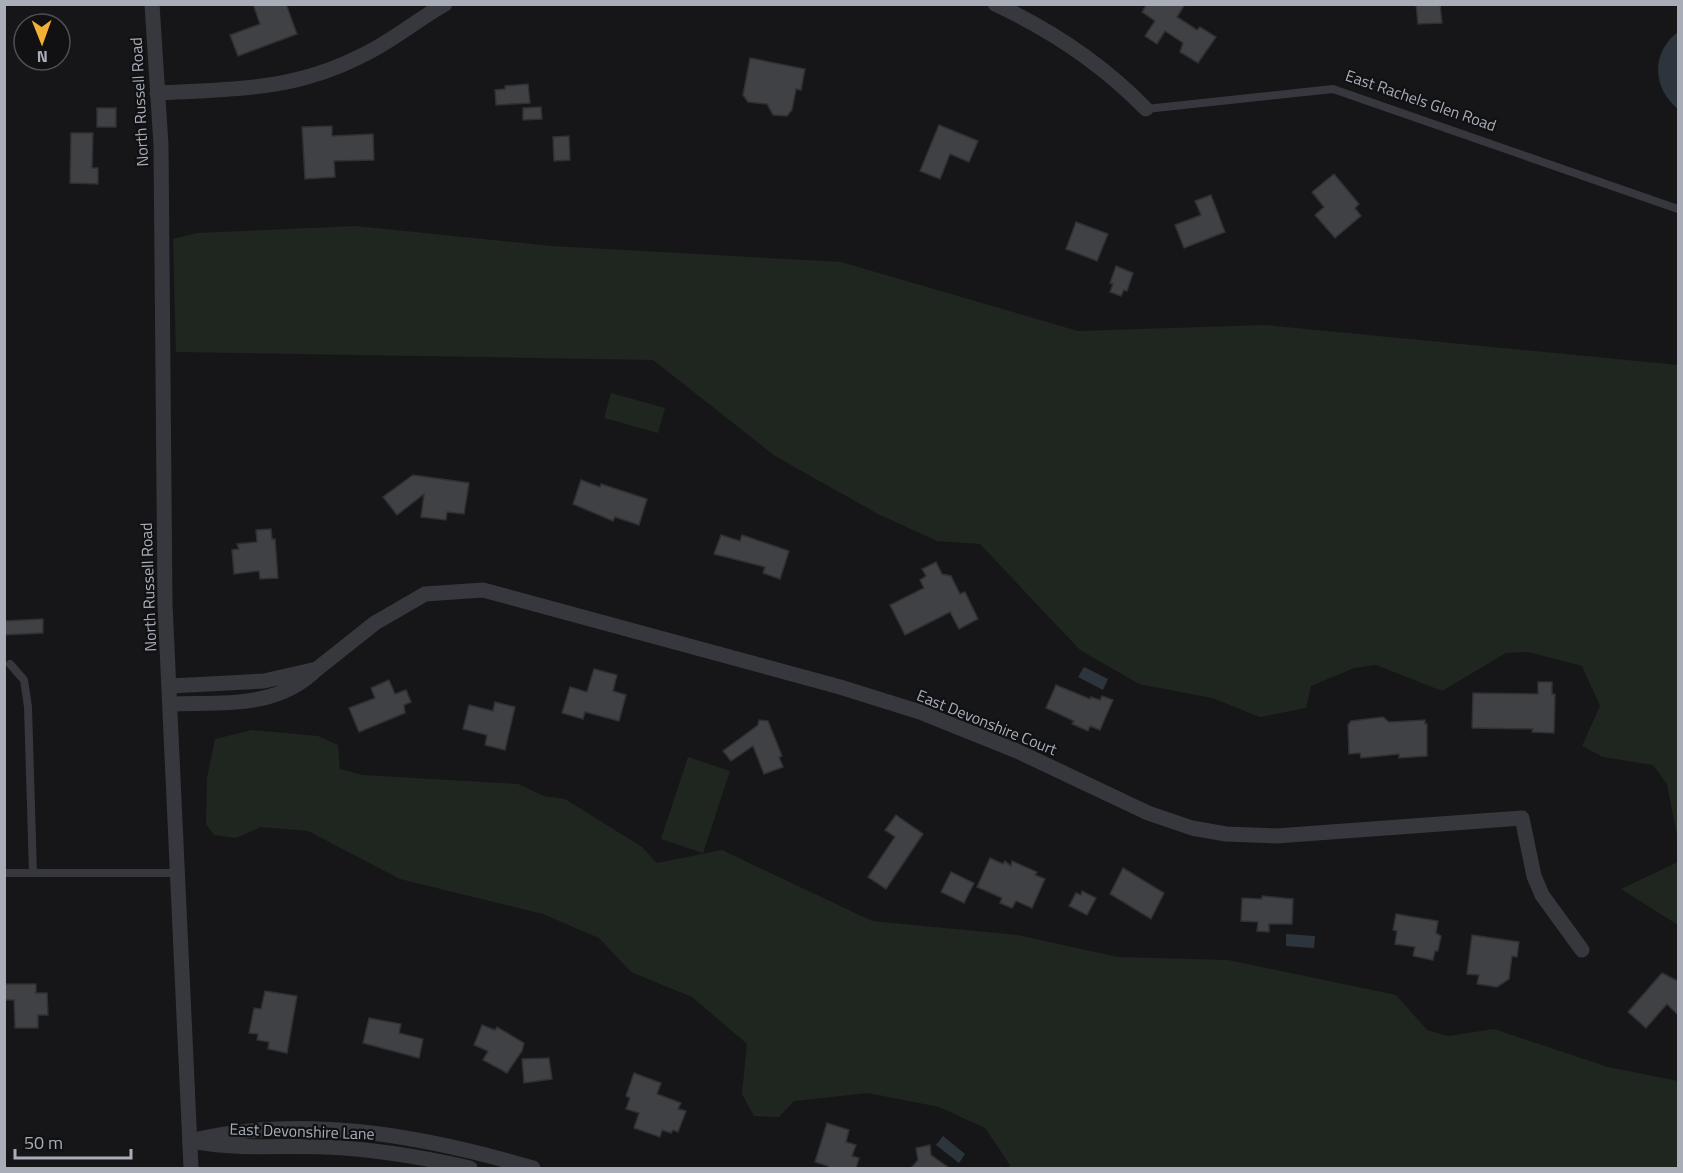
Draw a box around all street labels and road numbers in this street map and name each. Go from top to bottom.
street label: North Russell Road [124,37,154,167]
street label: East Rachels Glen Road [1342,63,1500,137]
street label: North Russell Road [134,522,162,652]
street label: East Devonshire Court [913,683,1061,761]
street label: East Devonshire Lane [229,1116,375,1146]

